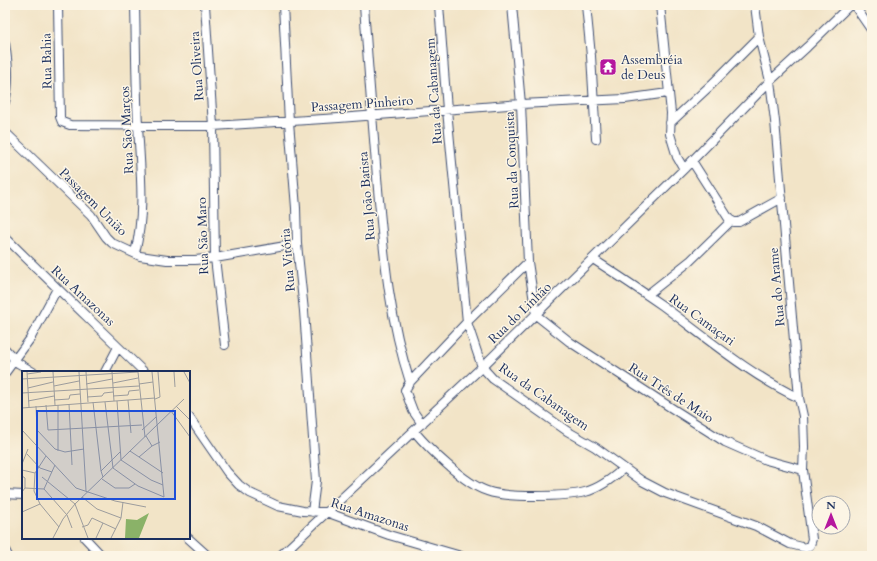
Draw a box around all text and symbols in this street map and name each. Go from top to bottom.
street label: Rua Oliveira [186,30,208,102]
street label: Rua Bahia [38,32,56,89]
street label: Rua da Cabanagem [421,37,447,145]
place label: Assembréia de Deus [621,51,683,84]
temple icon: Assembréia de Deus [598,57,618,77]
street label: Rua São Marços [116,86,138,174]
street label: Passagem Pinheiro [310,91,414,117]
street label: Rua da Conquista [500,110,524,209]
street label: Rua João Batista [354,150,380,241]
street label: Passagem União [55,164,131,240]
street label: Rua São Maro [193,197,213,275]
street label: Rua Vitória [276,227,300,292]
street label: Rua do Arame [765,247,789,327]
street label: Rua Amazonas [47,262,119,330]
street label: Rua do Linhão [484,278,556,348]
street label: Rua Camaçari [665,290,739,350]
street label: Rua da Cabanagem [495,359,593,435]
street label: Rua Três de Maio [625,359,717,427]
inset map [22,371,190,539]
street label: Rua Amazonas [329,494,411,536]
north arrow [811,495,851,535]
text: N [826,498,836,513]

